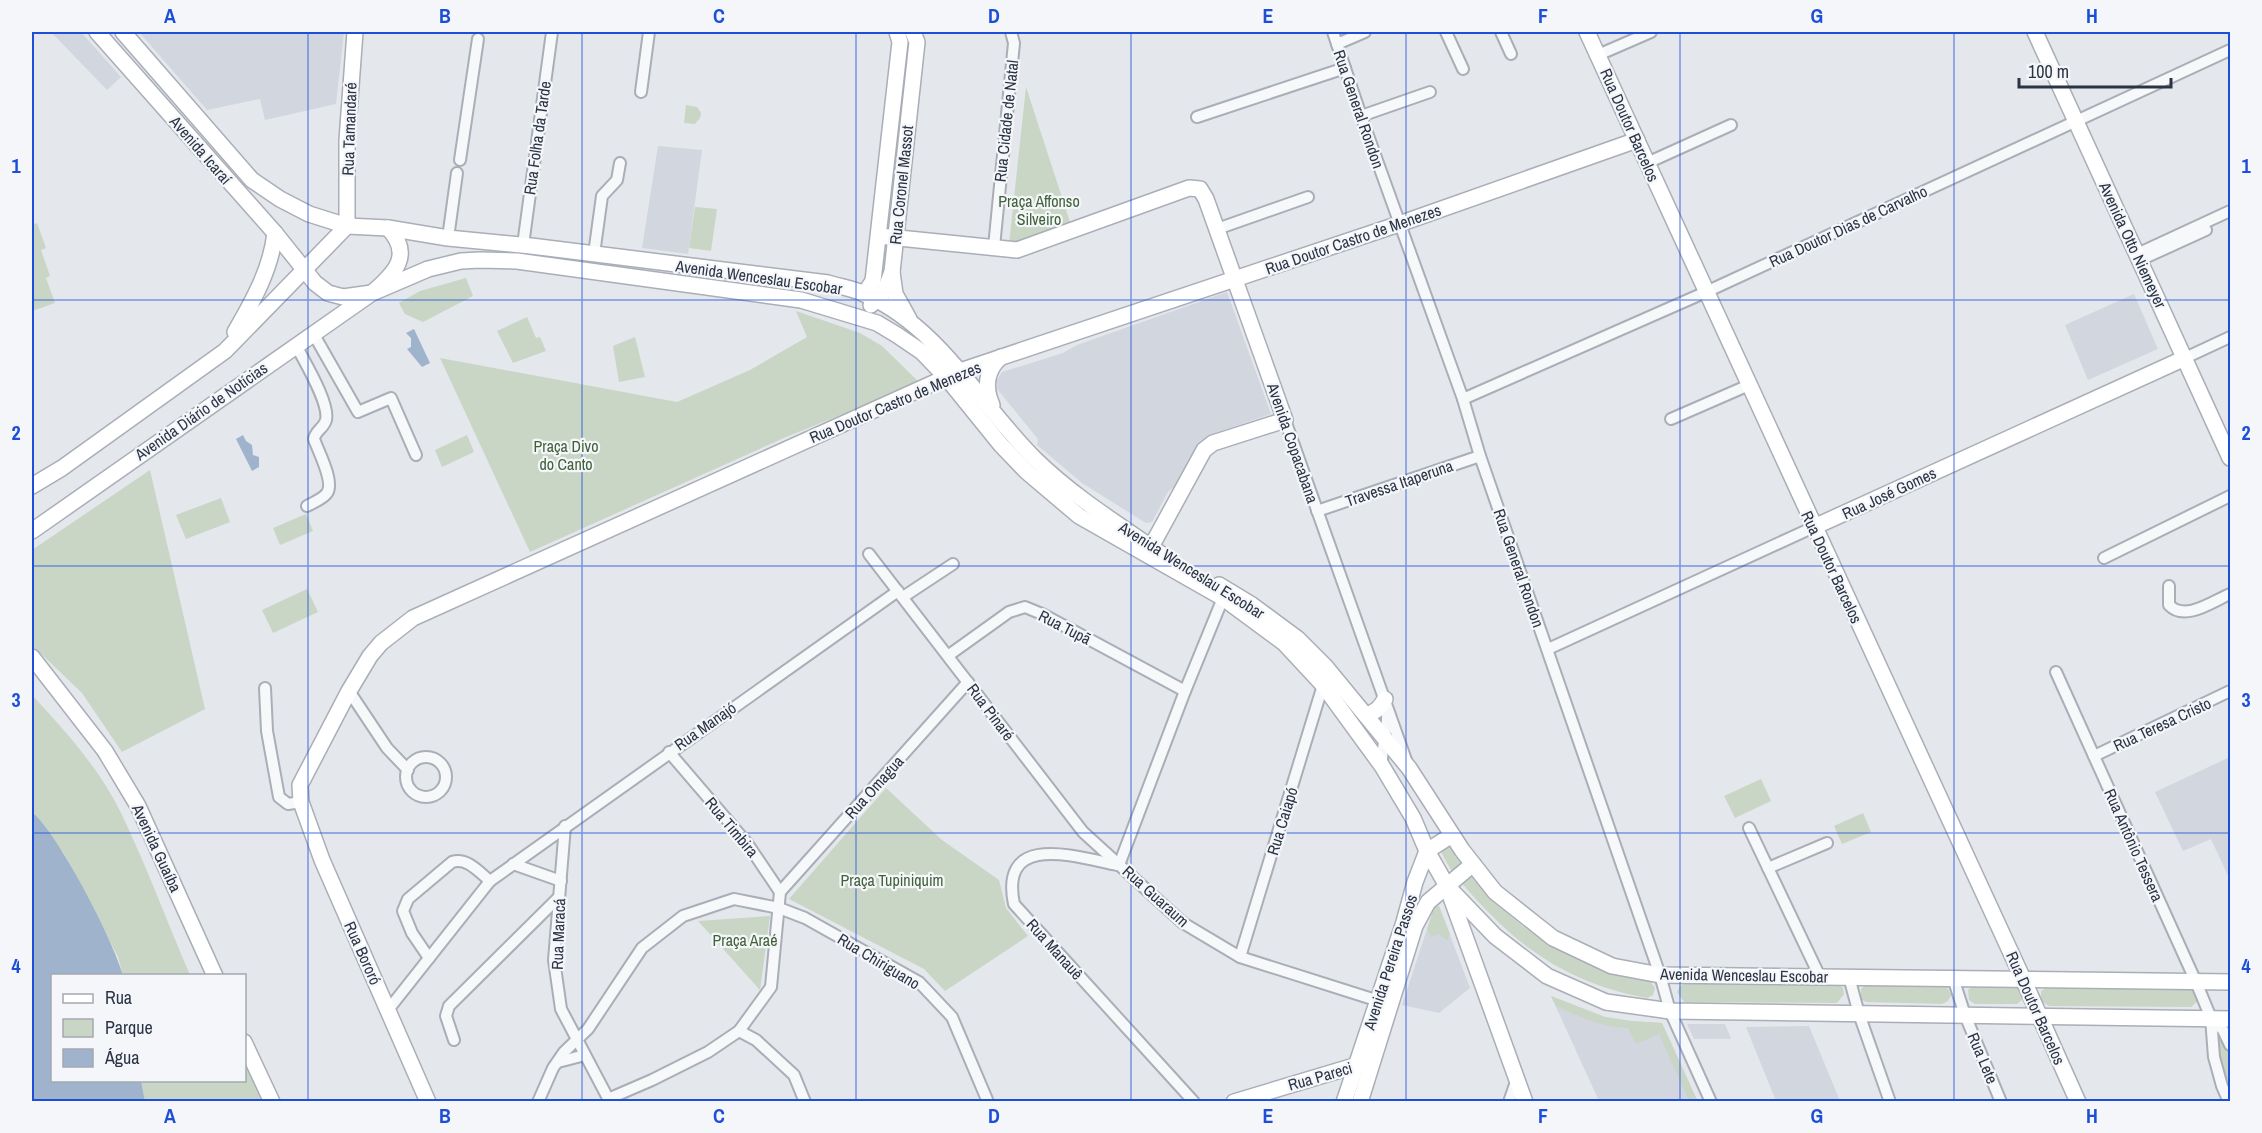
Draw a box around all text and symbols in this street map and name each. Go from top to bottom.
text: A [164,2,176,29]
text: B [439,2,451,29]
text: C [713,2,725,29]
text: D [988,2,1000,29]
text: E [1263,2,1274,29]
text: F [1538,2,1548,29]
text: G [1811,2,1823,29]
text: H [2086,2,2098,29]
street label: Rua General Rondon [1328,47,1390,171]
scale bar [2019,51,2170,89]
street label: Rua Cidade de Natal [989,59,1023,183]
text: 100 m [2028,59,2069,84]
street label: Rua Doutor Barcelos [1595,65,1665,185]
street label: Rua Folha da Tarde [518,80,556,196]
street label: Rua Tamandaré [336,82,362,176]
street label: Avenida Icaraí [164,110,237,189]
street label: Rua Coronel Massot [884,124,918,246]
text: 1 [11,152,21,179]
text: 1 [2241,152,2251,179]
street label: Avenida Otto Niemeyer [2094,177,2172,312]
street label: Rua Doutor Dias de Carvalho [1765,180,1931,272]
park label: Praça Affonso Silveiro [998,190,1080,230]
street label: Rua Doutor Castro de Menezes [1262,199,1444,279]
street label: Avenida Wenceslau Escobar [673,254,844,300]
street label: Rua Doutor Castro de Menezes [806,356,984,448]
street label: Avenida Diário de Notícias [129,357,272,466]
street label: Avenida Copacabana [1262,379,1324,507]
text: 2 [11,419,21,446]
text: 2 [2241,419,2251,446]
park label: Praça Divo do Canto [534,435,598,475]
street label: Travessa Itaperuna [1342,454,1456,512]
street label: Rua José Gomes [1838,462,1940,524]
street label: Rua General Rondon [1488,506,1550,630]
street label: Rua Doutor Barcelos [1796,507,1868,627]
street label: Avenida Wenceslau Escobar [1114,516,1270,624]
street label: Rua Tupã [1035,604,1096,650]
street label: Rua Pinaré [962,679,1020,745]
text: 3 [11,686,21,713]
text: 3 [2241,686,2251,713]
street label: Rua Teresa Cristo [2110,692,2214,756]
street label: Rua Manajó [670,697,740,755]
street label: Rua Omagua [840,750,909,823]
street label: Rua Caiapó [1261,784,1303,858]
street label: Rua Antônio Tessera [2099,785,2169,906]
street label: Rua Timbira [700,792,764,862]
street label: Avenida Guaíba [127,800,187,896]
street label: Rua Guaraum [1118,860,1194,932]
park label: Praça Tupiniquim [841,869,943,891]
street label: Avenida Pereira Passos [1357,891,1422,1034]
street label: Rua Maracá [546,897,570,970]
street label: Rua Manauê [1022,914,1088,984]
street label: Rua Bororó [339,918,387,988]
street label: Rua Chiriguano [834,928,924,994]
park label: Praça Araé [713,929,777,951]
street label: Rua Doutor Barcelos [2001,948,2071,1068]
text: 4 [11,952,21,979]
text: 4 [2241,952,2251,979]
street label: Avenida Wenceslau Escobar [1659,963,1829,987]
legend [51,974,246,1082]
text: Rua [105,985,132,1010]
text: Parque [105,1015,153,1040]
street label: Rua Lete [1962,1029,2004,1087]
text: Água [104,1045,139,1070]
street label: Rua Pareci [1285,1056,1355,1096]
text: A [164,1102,176,1129]
text: B [439,1102,451,1129]
text: C [713,1102,725,1129]
text: D [988,1102,1000,1129]
text: E [1263,1102,1274,1129]
text: F [1538,1102,1548,1129]
text: G [1811,1102,1823,1129]
text: H [2086,1102,2098,1129]

